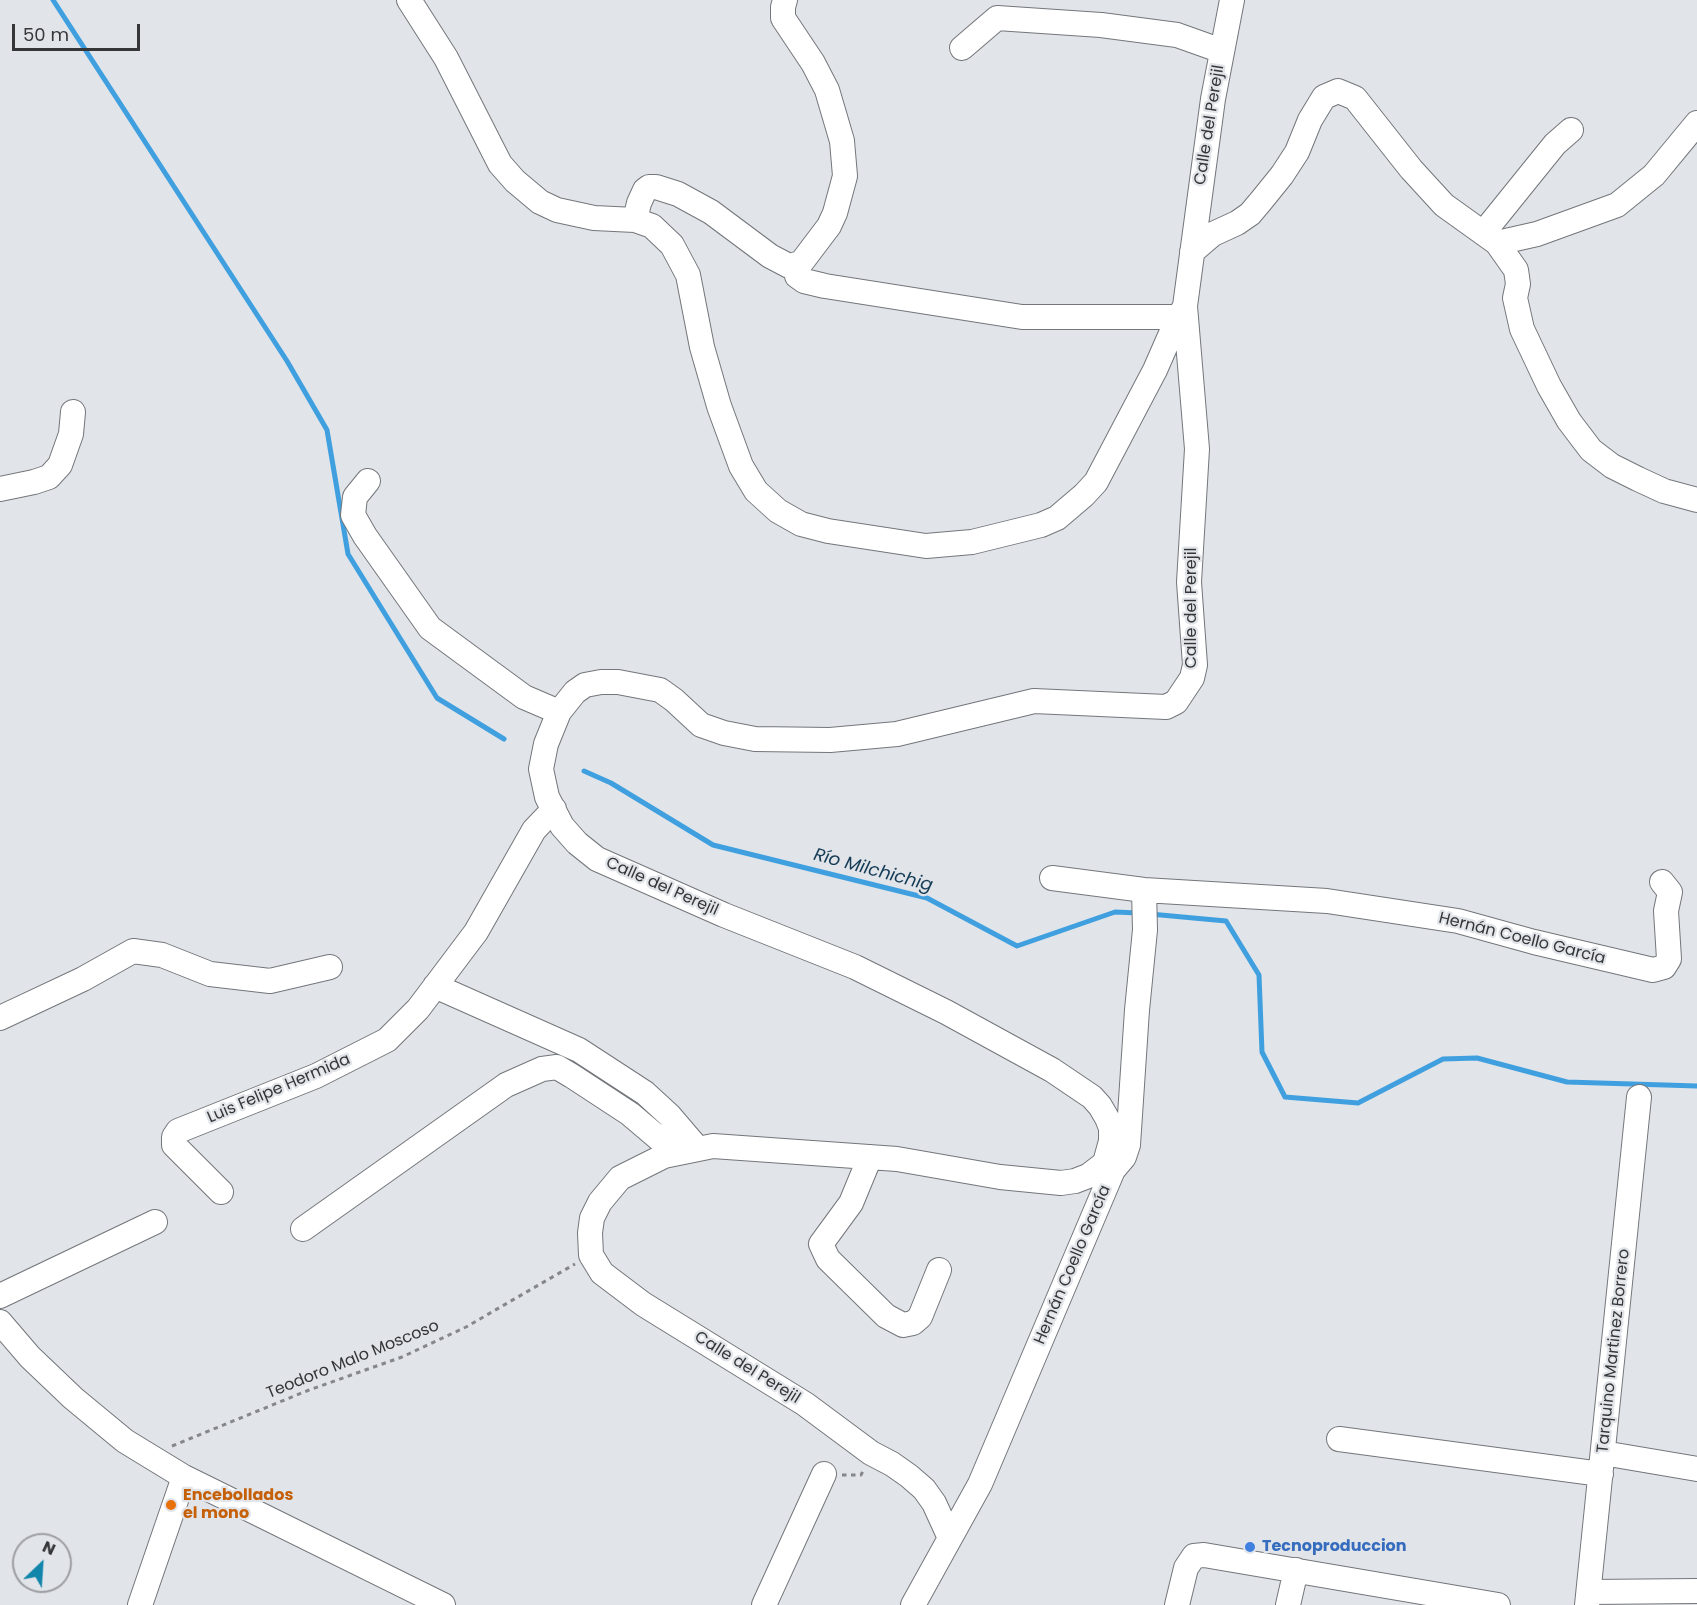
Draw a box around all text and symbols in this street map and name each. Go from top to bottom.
scale bar [15,12,142,50]
text: 50 m [23,22,69,47]
street label: Calle del Perejil [1191,64,1229,186]
street label: Calle del Perejil [1182,547,1202,669]
water label: Río Milchichig [811,845,935,897]
street label: Calle del Perejil [603,854,721,920]
street label: Hernán Coello García [1437,909,1607,969]
street label: Luis Felipe Hermida [205,1050,353,1128]
street label: Hernán Coello García [1031,1182,1115,1348]
street label: Tarquino Martinez Borrero [1594,1248,1634,1454]
street label: Teodoro Malo Moscoso [264,1317,442,1403]
street label: Calle del Perejil [691,1328,803,1408]
place label: Encebollados el mono [183,1486,293,1524]
marker: Encebollados el mono [164,1498,178,1512]
north arrow [12,1533,72,1593]
text: N [39,1535,59,1561]
place label: Tecnoproduccion [1262,1537,1407,1557]
marker: Tecnoproduccion [1243,1540,1257,1554]

